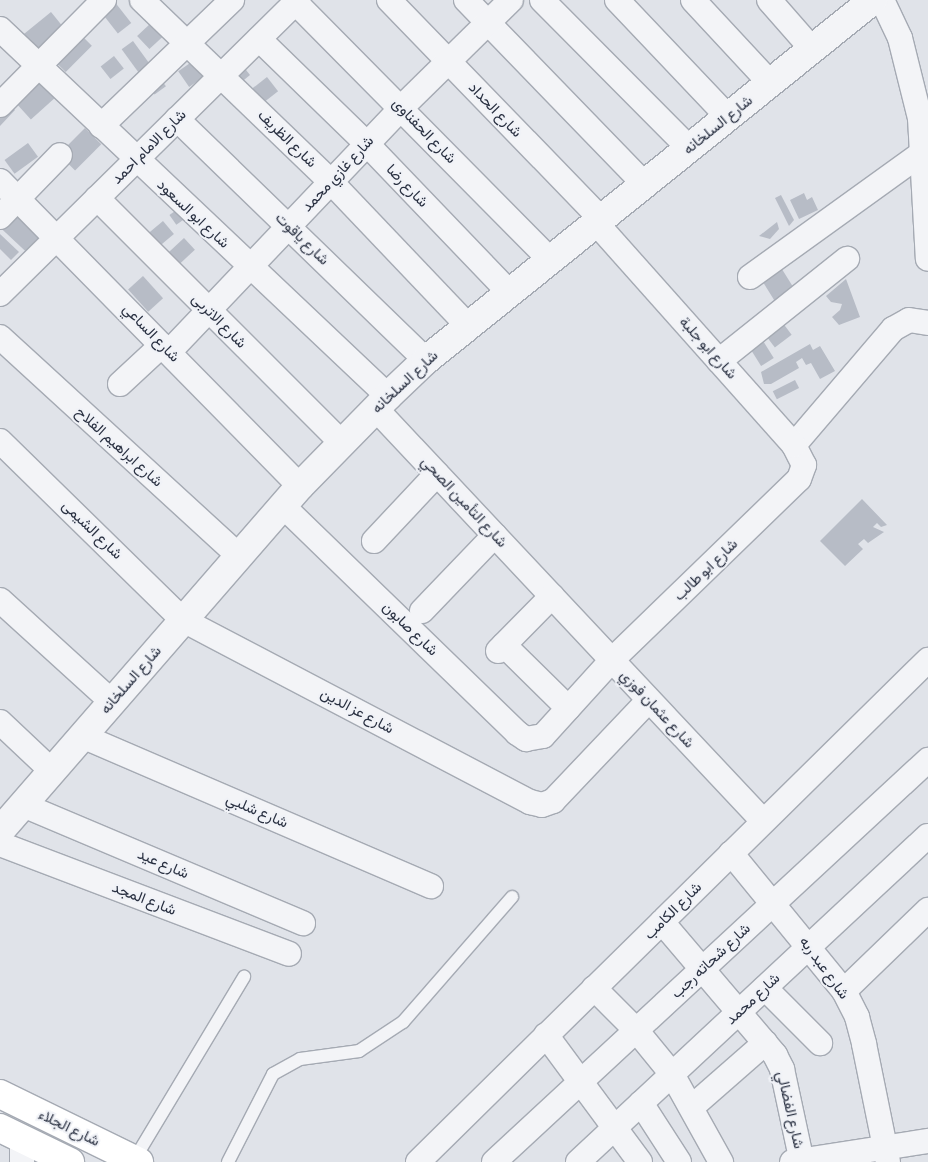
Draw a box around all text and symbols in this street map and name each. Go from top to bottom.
street label: شارع الحداد [464,79,526,141]
street label: شارع السلخانه [680,92,756,158]
street label: شارع الحفناوى [388,94,460,168]
street label: شارع الامام احمد [108,106,190,188]
street label: شارع الظريف [254,106,320,172]
street label: شارع غازي محمد [298,132,378,216]
street label: شارع رضا [382,161,432,211]
street label: شارع ابو السعود [153,176,233,252]
street label: شارع ياقوت [271,209,333,269]
street label: شارع الاتربى [188,290,250,352]
street label: شارع الساعي [119,300,183,366]
street label: شارع ابو جلبة [675,313,741,383]
street label: شارع السلخانه [368,347,442,417]
street label: شارع ابراهيم الفلاح [72,403,166,491]
street label: شارع التأمين الصحي [417,453,511,551]
street label: شارع الشيمى [58,497,126,563]
street label: شارع ابو طالب [670,535,742,605]
street label: شارع صابون [378,598,442,660]
street label: شارع السلخانه [97,642,165,718]
street label: شارع عثمان فوزي [616,666,698,752]
street label: شارع عز الدين [317,684,397,738]
street label: شارع شلبي [223,790,291,832]
street label: شارع عيد [135,845,191,883]
street label: شارع الكامب [640,878,706,944]
street label: شارع المجد [109,879,179,919]
street label: شارع شحاته رجب [668,920,754,1002]
street label: شارع عبد ربه [795,933,853,1003]
street label: شارع محمد [722,969,784,1029]
street label: شارع الفضالي [772,1070,808,1150]
street label: شارع الجلاء [35,1105,103,1151]

